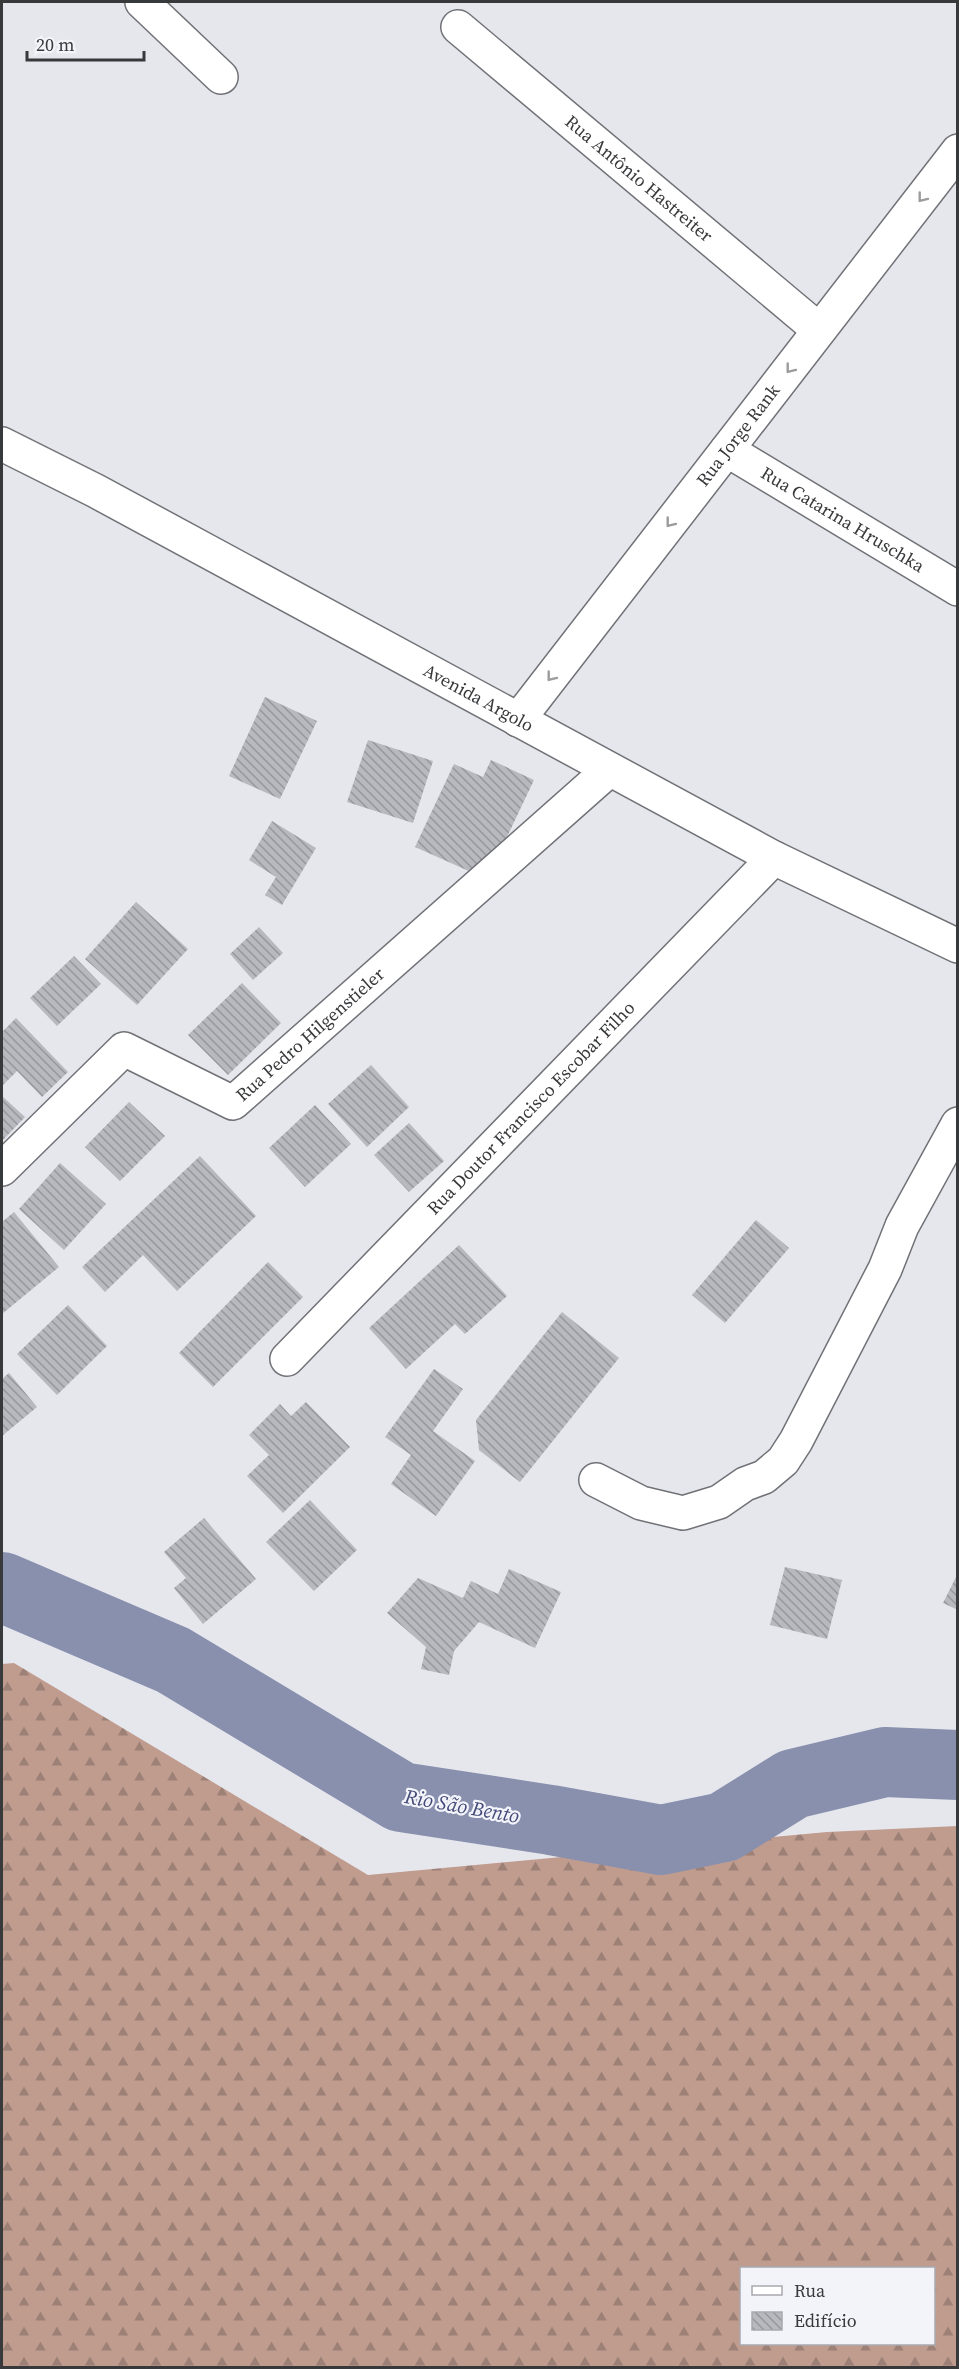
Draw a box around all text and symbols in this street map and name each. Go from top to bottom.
scale bar [27,24,144,62]
text: 20 m [36,32,74,57]
street label: Rua Antônio Hastreiter [560,109,719,248]
one-way arrow [918,191,929,202]
one-way arrow [786,362,797,373]
street label: Rua Jorge Rank [690,378,785,491]
street label: Rua Catarina Hruschka [756,460,930,578]
one-way arrow [667,516,678,527]
street label: Avenida Argolo [419,658,538,738]
one-way arrow [547,670,558,681]
street label: Rua Pedro Hilgenstieler [230,961,390,1107]
street label: Rua Doutor Francisco Escobar Filho [421,995,640,1220]
water label: Rio São Bento [402,1782,522,1830]
legend [740,2267,935,2345]
text: Rua [794,2278,826,2303]
text: Edifício [794,2308,857,2333]

